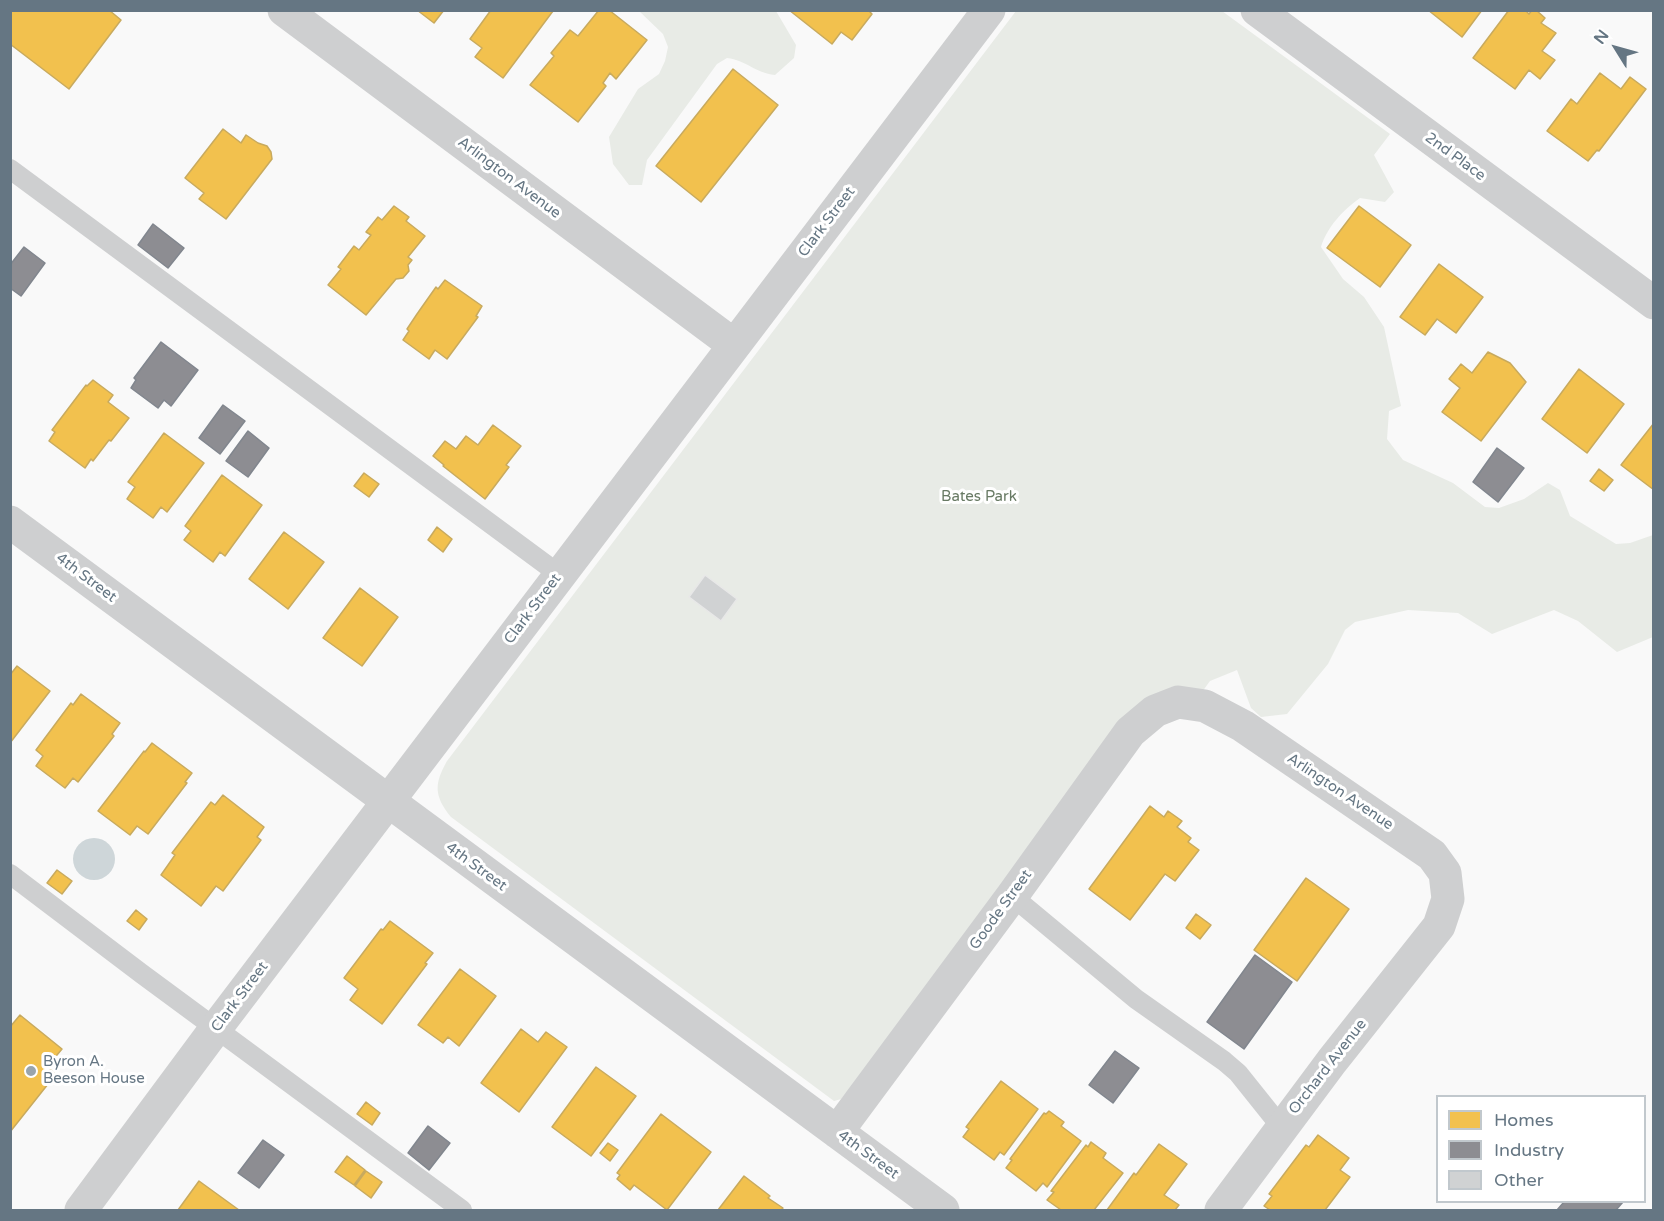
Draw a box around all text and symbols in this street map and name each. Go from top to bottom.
north arrow [1586,18,1646,78]
text: N [1590,26,1613,48]
street label: 2nd Place [1421,129,1489,185]
street label: Arlington Avenue [454,133,564,223]
street label: Clark Street [795,183,859,261]
park label: Bates Park [941,488,1017,506]
street label: 4th Street [52,549,120,607]
street label: Clark Street [501,570,565,648]
street label: Arlington Avenue [1283,750,1397,834]
street label: 4th Street [442,839,510,895]
street label: Goode Street [966,867,1036,953]
street label: Clark Street [208,958,272,1036]
street label: Orchard Avenue [1285,1016,1371,1118]
place label: Byron A. Beeson House [43,1053,145,1088]
marker: Byron A. Beeson House [24,1064,38,1078]
legend [1436,1095,1646,1203]
text: Homes [1494,1109,1554,1131]
street label: 4th Street [834,1127,902,1183]
text: Industry [1494,1139,1564,1161]
text: Other [1494,1169,1544,1191]

